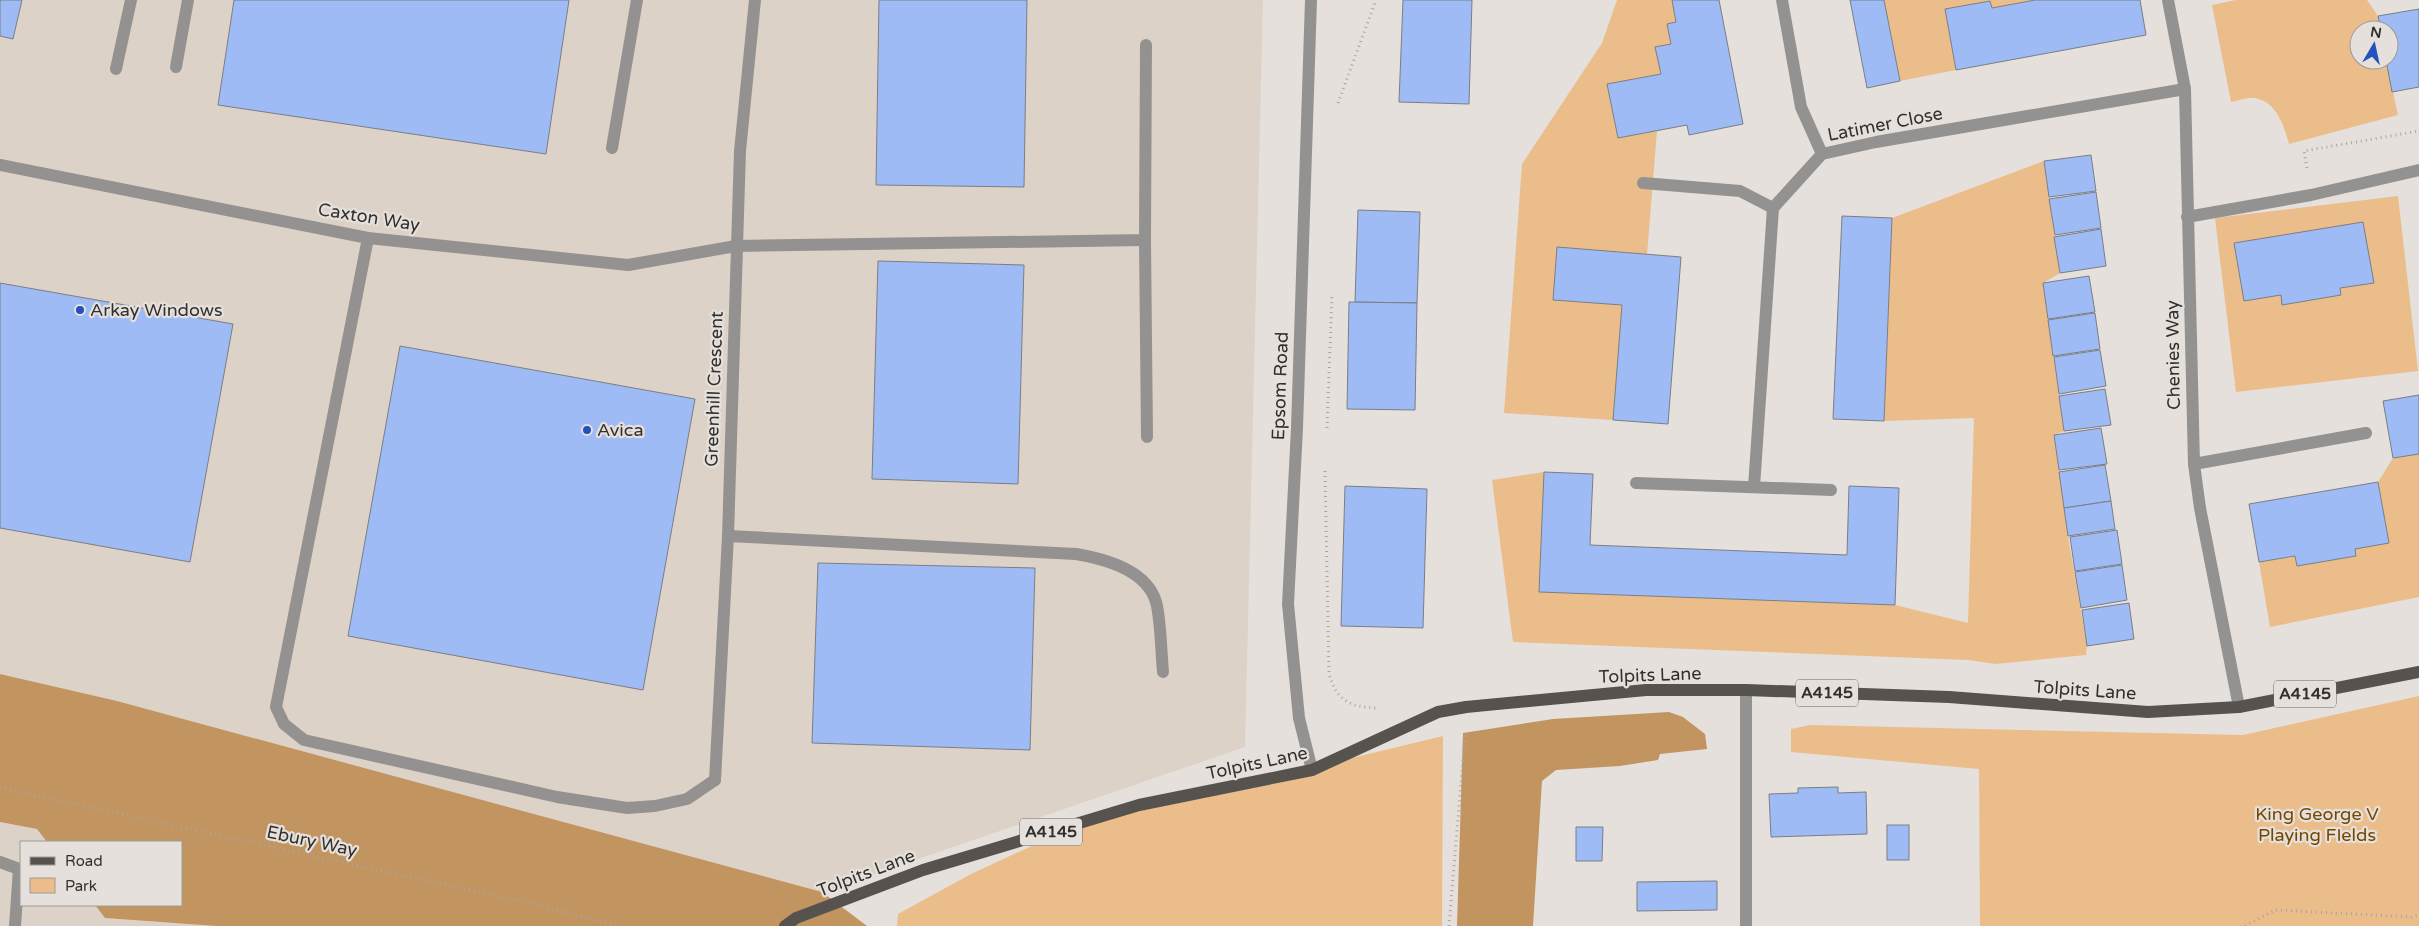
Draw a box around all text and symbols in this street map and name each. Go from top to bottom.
north arrow [2349,20,2399,70]
text: N [2369,23,2383,42]
street label: Latimer Close [1826,102,1944,146]
street label: Caxton Way [317,198,422,236]
place label: Arkay Windows [90,299,223,321]
street label: Chenies Way [2161,300,2185,410]
marker: Arkay Windows [74,304,86,316]
street label: Greenhill Crescent [700,311,728,467]
street label: Epsom Road [1267,331,1293,441]
place label: Avica [597,419,644,441]
marker: Avica [581,424,593,436]
street label: Tolpits Lane [1598,662,1702,688]
street label: Tolpits Lane [2033,675,2137,705]
road number: A4145 [1796,680,1858,706]
road number: A4145 [2274,681,2336,708]
street label: Tolpits Lane [1204,742,1310,784]
park label: King George V Playing FIelds [2255,803,2379,846]
road number: A4145 [1020,819,1082,846]
street label: Ebury Way [265,821,360,861]
legend [20,841,182,906]
street label: Tolpits Lane [814,844,918,902]
text: Road [65,852,103,870]
text: Park [65,877,97,895]

